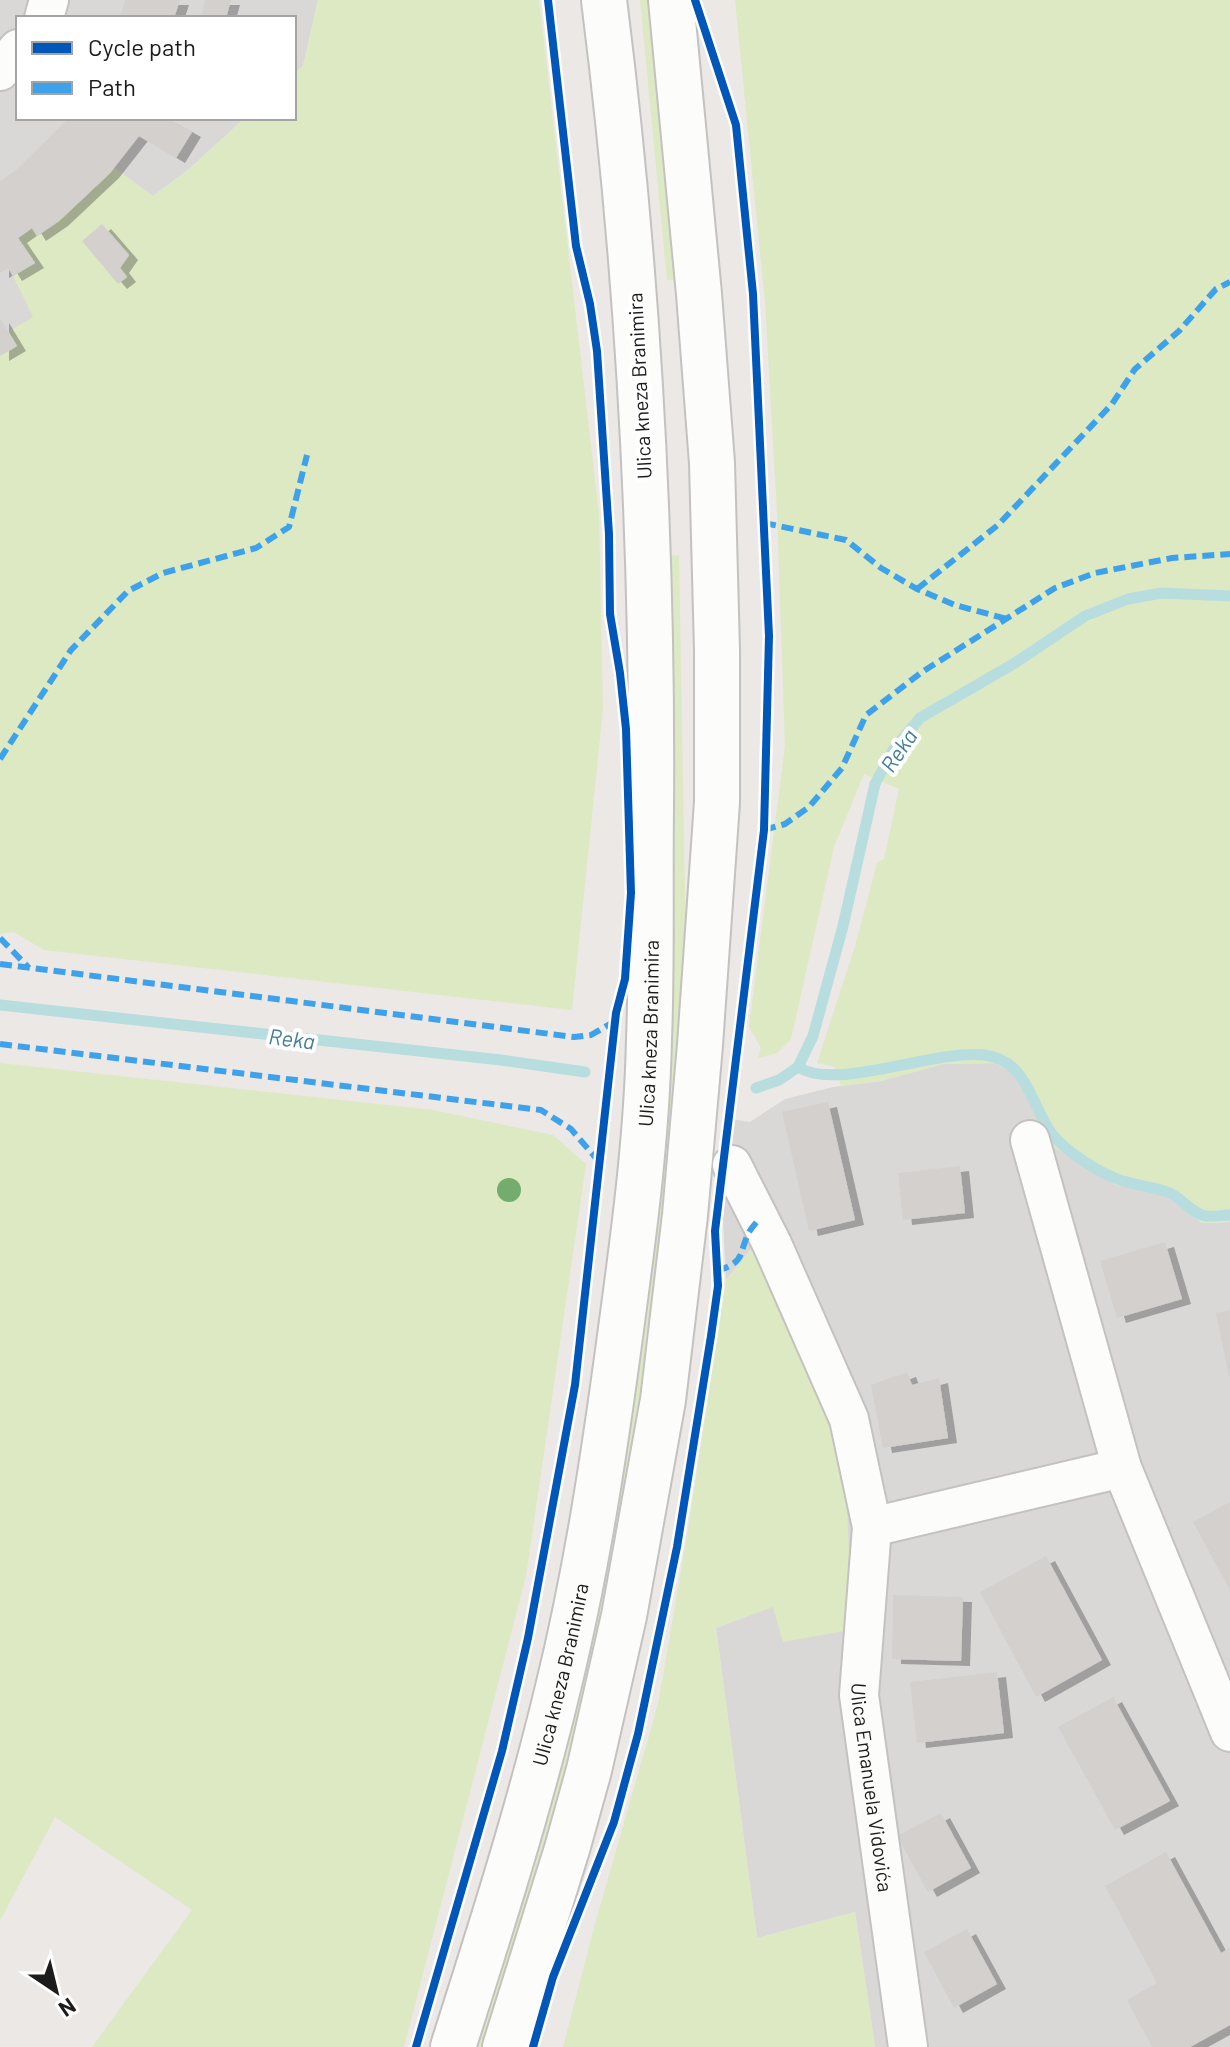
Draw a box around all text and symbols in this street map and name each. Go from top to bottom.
legend [16,16,296,120]
text: Cycle path [88,32,196,61]
text: Path [88,72,136,101]
street label: Ulica kneza Branimira [622,292,656,480]
water label: Reka [874,723,922,777]
street label: Ulica kneza Branimira [633,940,663,1128]
water label: Reka [267,1022,317,1054]
street label: Ulica kneza Branimira [527,1581,593,1768]
street label: Ulica Emanuela Vidovića [847,1682,898,1893]
north arrow [16,1951,96,2031]
text: N [55,1993,81,2023]

